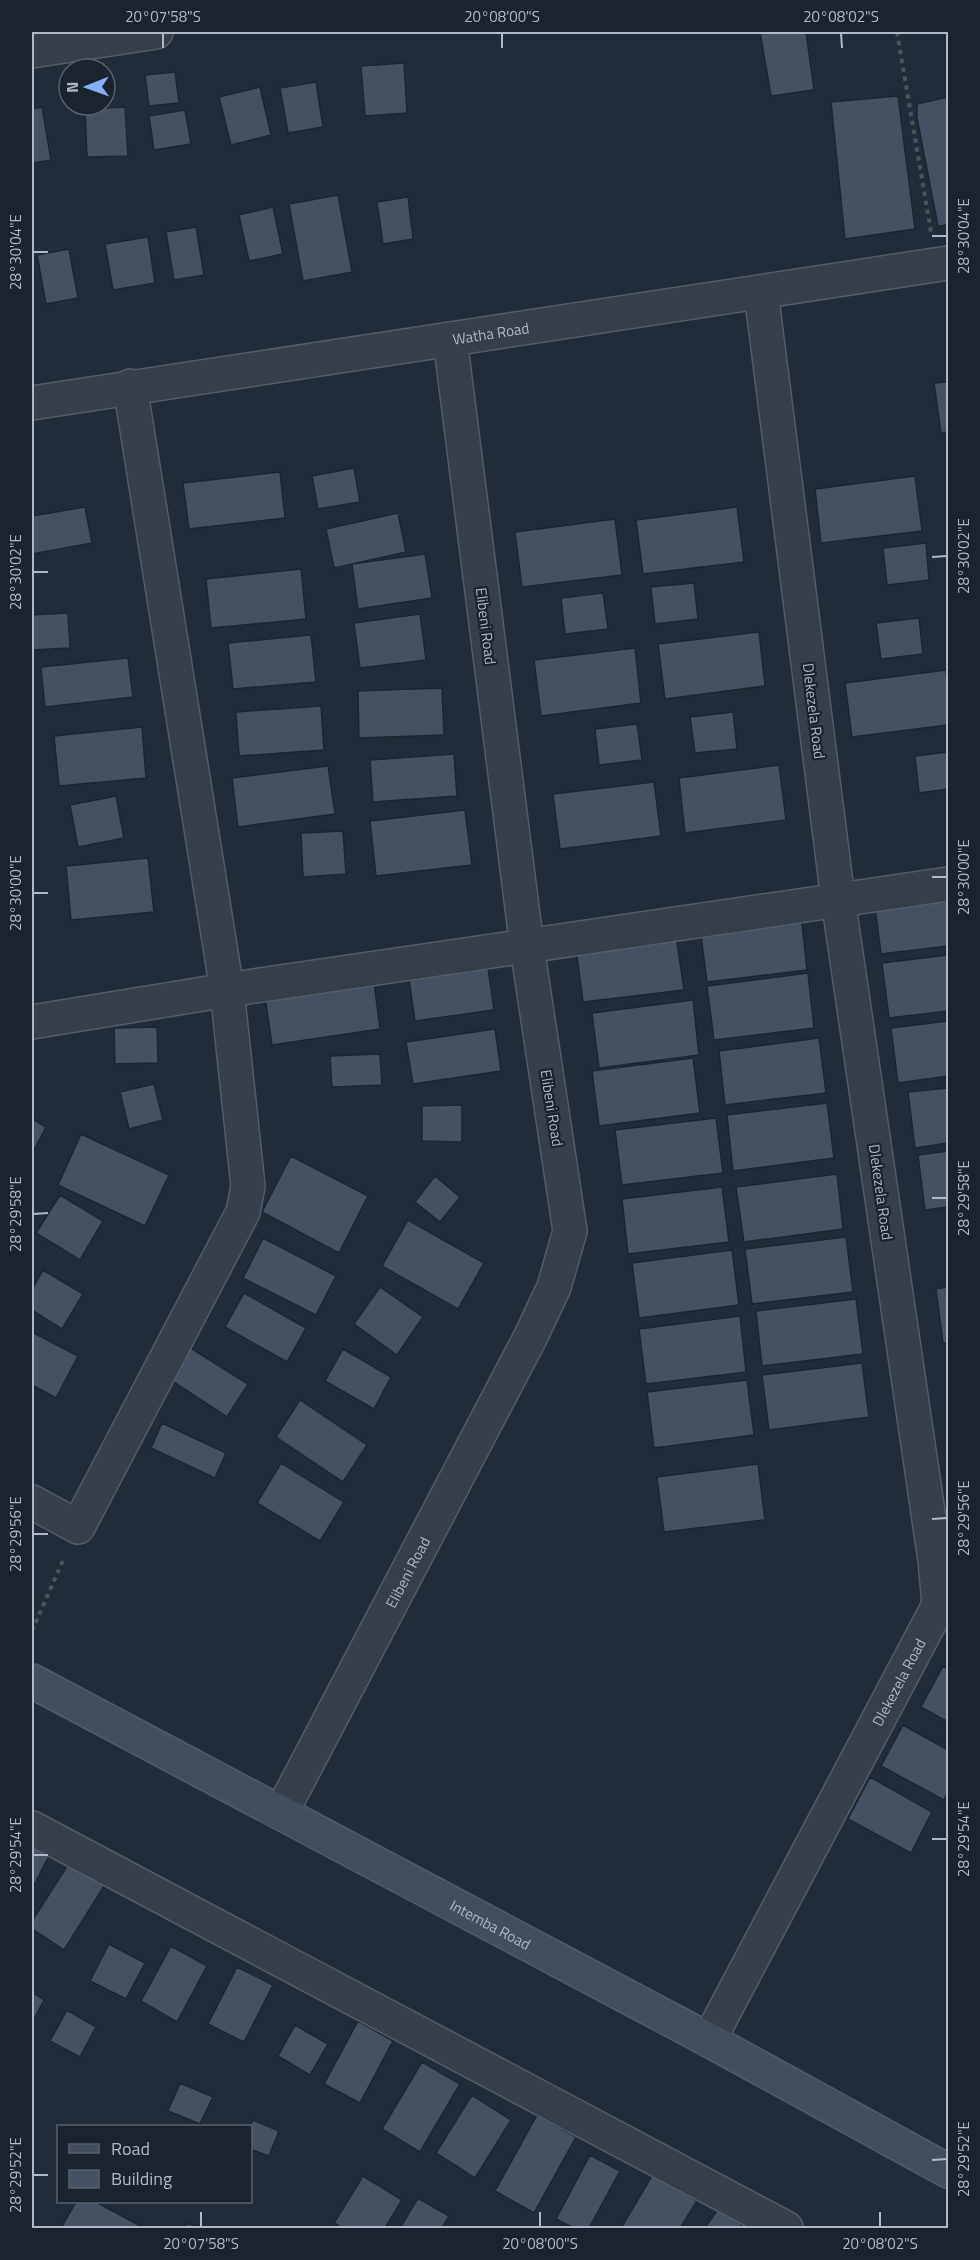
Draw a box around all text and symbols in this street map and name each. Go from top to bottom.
text: 20°07'58"S [125,5,201,28]
text: 20°08'00"S [464,5,540,28]
text: 20°08'02"S [803,5,879,28]
north arrow [57,57,117,117]
text: N [60,82,84,93]
text: 28°30'04"E [952,198,975,274]
text: 28°30'04"E [4,214,27,290]
street label: Watha Road [451,316,531,350]
text: 28°30'02"E [952,518,975,594]
text: 28°30'02"E [4,534,27,610]
street label: Elibeni Road [470,586,502,666]
street label: Dlekezela Road [797,662,831,760]
text: 28°30'00"E [952,839,975,915]
text: 28°30'00"E [4,855,27,931]
street label: Elibeni Road [535,1068,569,1148]
street label: Dlekezela Road [863,1143,899,1241]
text: 28°29'58"E [952,1160,975,1236]
text: 28°29'58"E [4,1176,27,1252]
text: 28°29'56"E [952,1480,975,1556]
text: 28°29'56"E [4,1496,27,1572]
street label: Elibeni Road [379,1532,435,1612]
street label: Dlekezela Road [866,1634,931,1730]
text: 28°29'54"E [952,1801,975,1877]
text: 28°29'54"E [4,1817,27,1893]
street label: Intemba Road [446,1893,535,1955]
text: 28°29'52"E [952,2121,975,2197]
legend [57,2125,252,2203]
text: Road [111,2135,150,2162]
text: 28°29'52"E [4,2137,27,2213]
text: Building [111,2165,172,2192]
text: 20°07'58"S [163,2232,239,2255]
text: 20°08'00"S [502,2232,578,2255]
text: 20°08'02"S [842,2232,918,2255]

